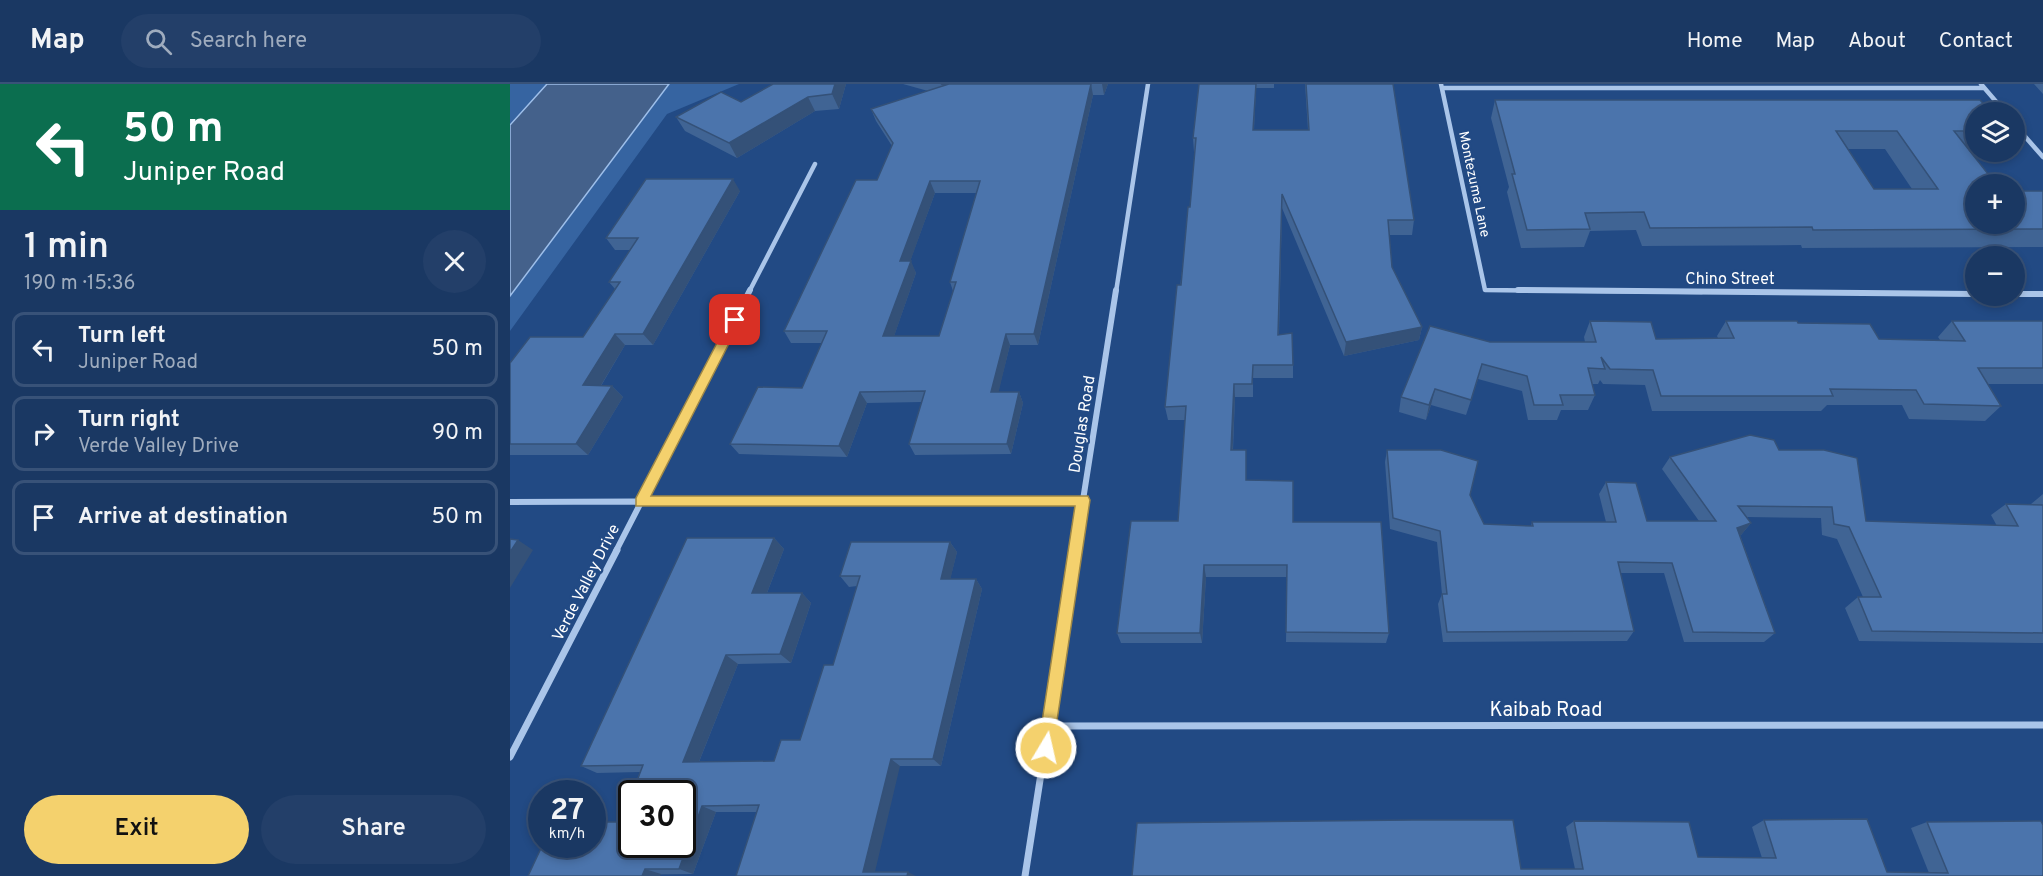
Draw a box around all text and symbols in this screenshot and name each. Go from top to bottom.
search box [121,14,541,68]
text: Map [30,23,85,59]
icon: search [142,25,175,58]
text: Search here [190,28,307,55]
text: Home [1687,28,1743,55]
text: Map [1776,28,1815,55]
text: About [1848,28,1906,55]
text: Contact [1939,28,2013,55]
map controls [1965,102,2025,306]
button: layers [1965,102,2025,162]
text: 50 m [123,104,224,157]
icon: left [24,108,102,186]
street label: Montezuma Lane [1454,130,1493,239]
text: Juniper Road [123,156,285,190]
button: + [1965,174,2025,234]
text: 1 min [24,225,109,271]
button: close [423,230,486,293]
button: − [1965,246,2025,306]
street label: Chino Street [1685,270,1775,290]
text: 190 m · 15:36 [24,271,135,297]
pin [709,294,760,345]
icon: arrive [718,303,751,336]
text: Turn left [78,323,166,350]
icon: left [27,333,60,366]
text: 50 m [431,336,483,363]
text: Juniper Road [78,350,198,376]
street label: Douglas Road [1065,374,1101,475]
text: Turn right [78,407,180,434]
icon: right [27,417,60,450]
text: 90 m [432,420,483,447]
text: Verde Valley Drive [78,434,239,460]
icon: arrive [27,501,60,534]
text: Arrive at destination [78,504,288,531]
text: 50 m [431,504,483,531]
street label: Verde Valley Drive [549,521,625,645]
street label: Kaibab Road [1490,698,1602,724]
position arrow [1014,716,1078,780]
speed limit sign: 30 [618,780,696,858]
text: 27 [550,793,584,830]
button: Exit [24,795,249,864]
button: Share [261,795,486,864]
text: km/h [549,825,585,844]

